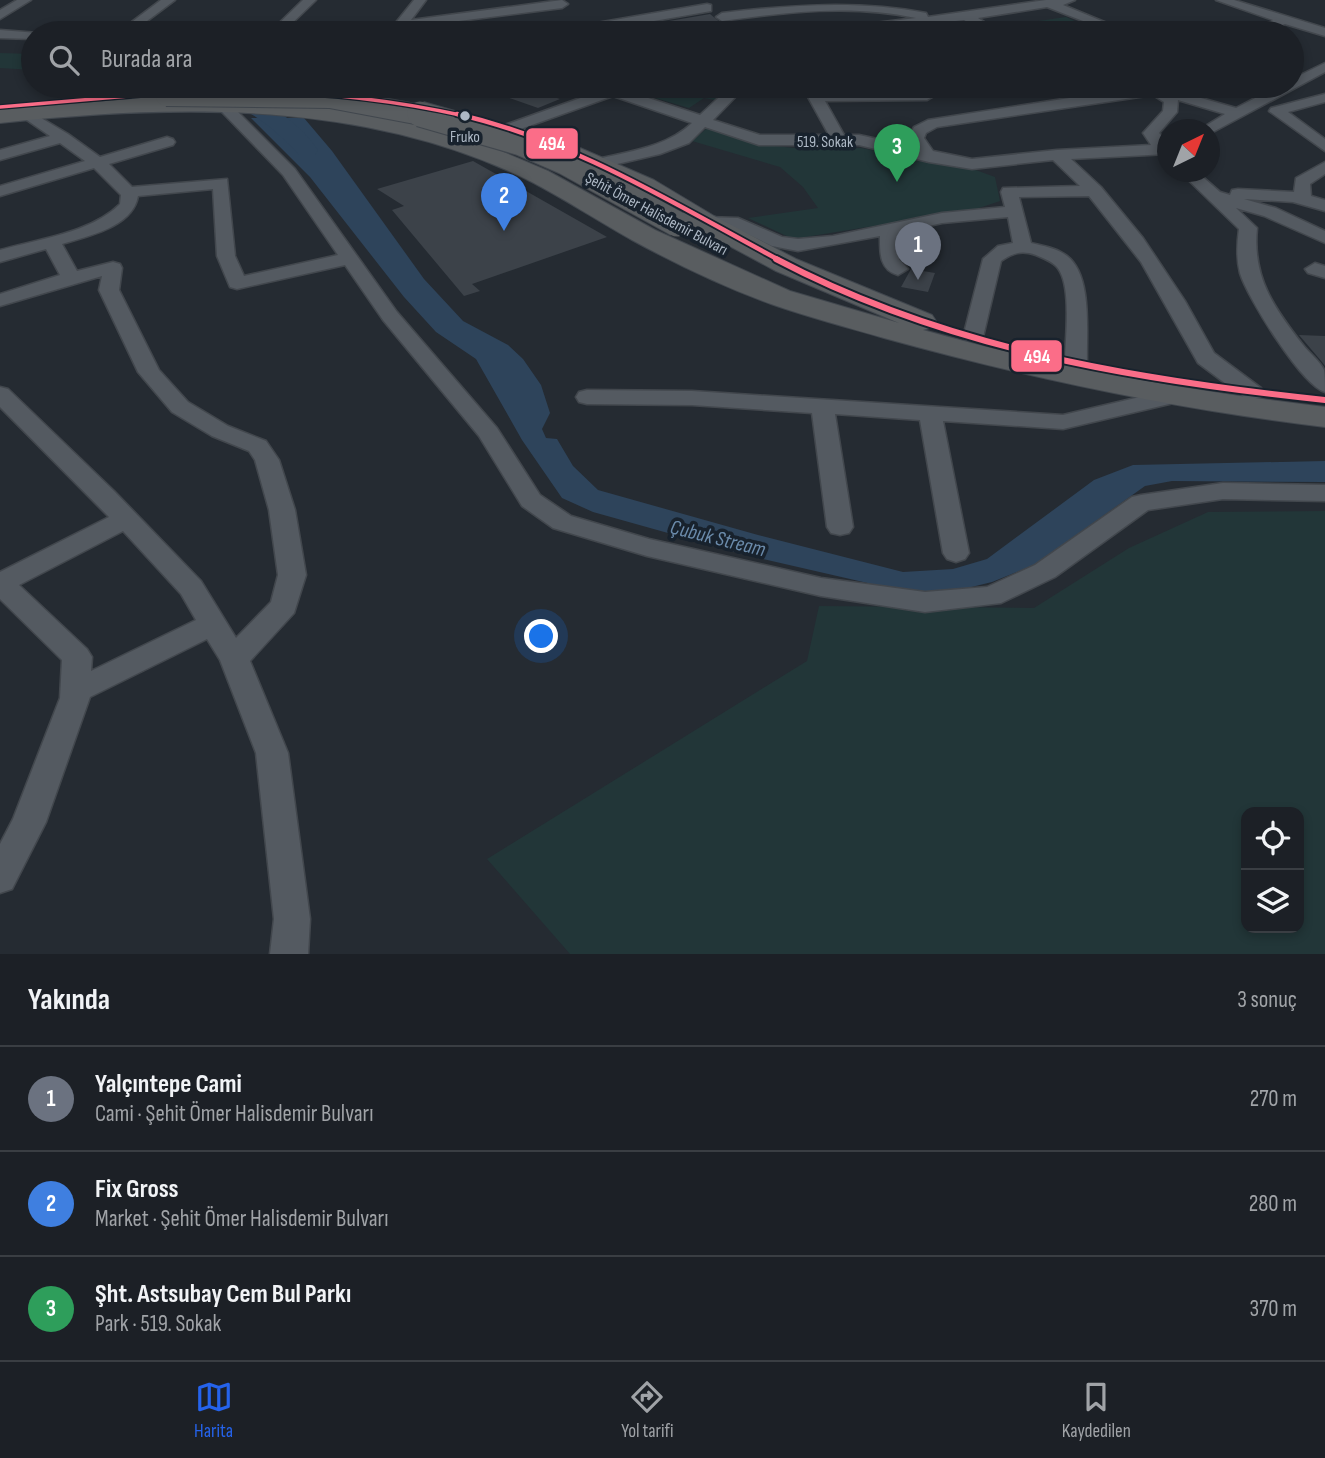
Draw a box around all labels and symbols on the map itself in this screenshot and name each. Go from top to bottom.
marker: Fruko [458,109,472,123]
north arrow [1157,119,1220,182]
pin: 3 [874,124,920,182]
line badge: 494 [525,127,579,160]
place label: Fruko [450,128,480,147]
text: 494 [539,133,566,156]
street label: 519. Sokak [797,133,853,152]
street label: Şehit Ömer Halisdemir Bulvarı [582,169,731,260]
pin: 2 [481,173,527,231]
pin: 1 [895,222,941,280]
line badge: 494 [1010,339,1063,373]
text: 494 [1024,346,1051,369]
water label: Çubuk Stream [668,515,768,562]
your location [524,619,558,653]

